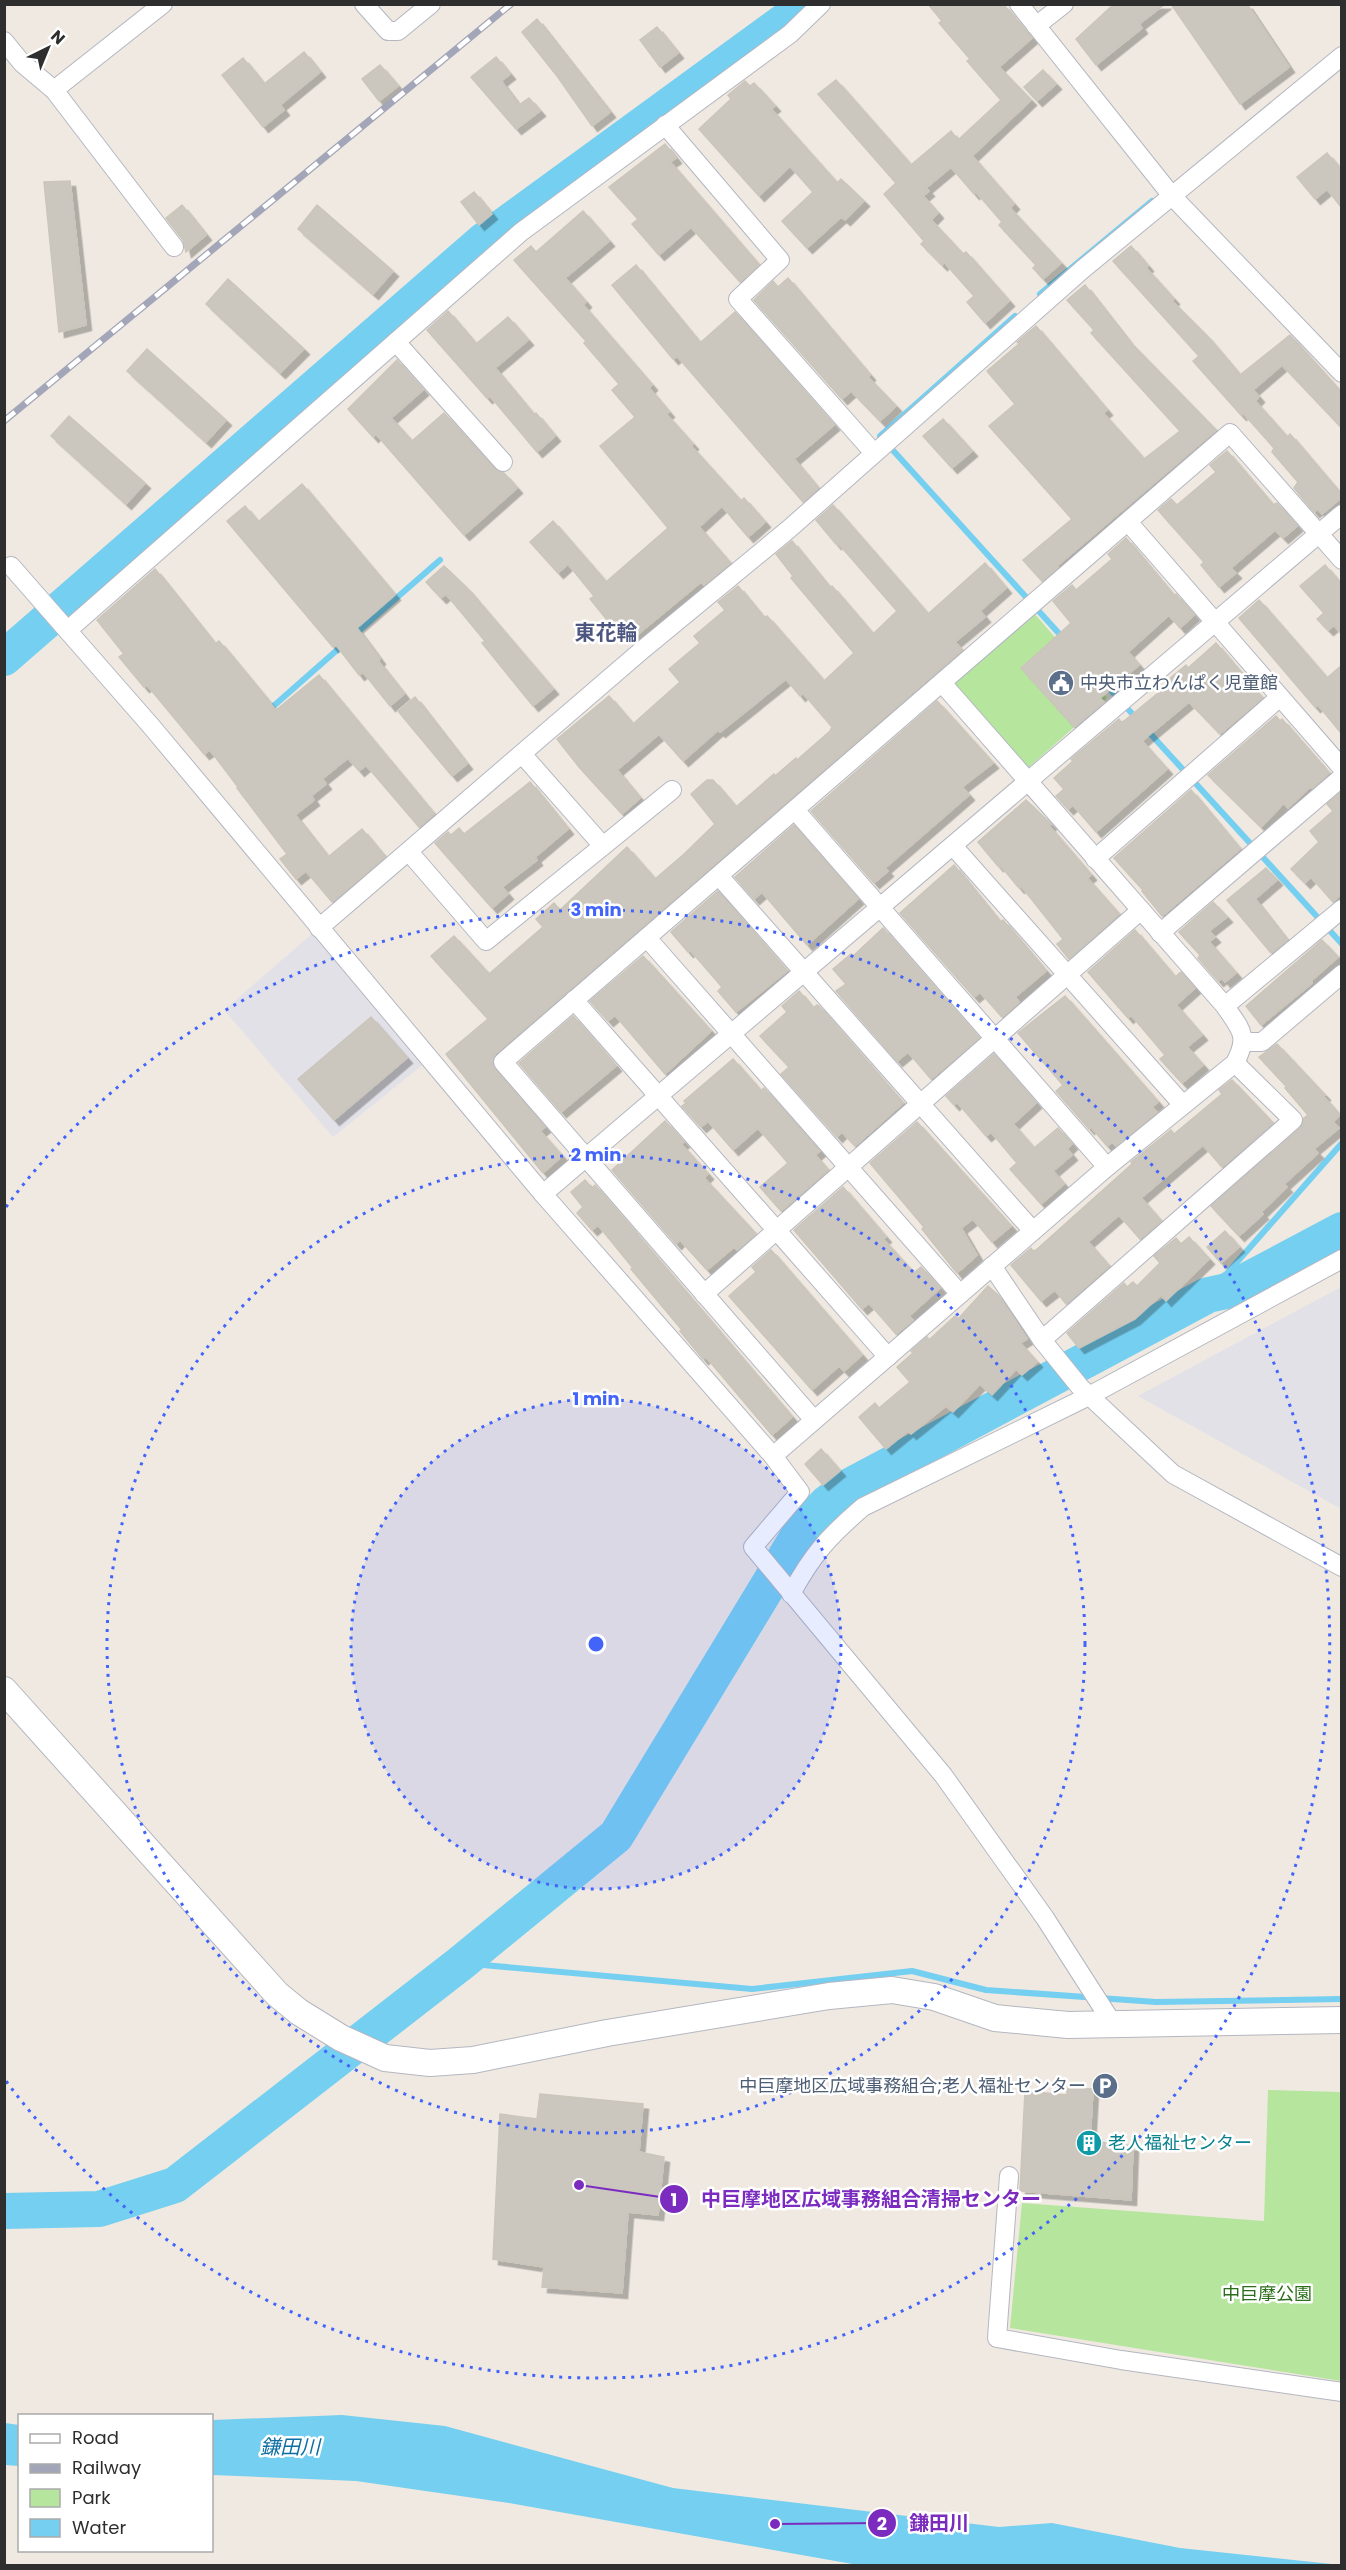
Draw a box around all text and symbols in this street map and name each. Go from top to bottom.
north arrow [18,18,78,78]
text: N [46,25,70,50]
district label: 東花輪 [575,618,638,647]
public building icon: 中央市立わんぱく児童館 [1046,668,1076,698]
place label: 中央市立わんぱく児童館 [1080,670,1278,695]
text: 3 min [570,897,622,922]
text: 2 min [571,1142,621,1167]
text: 1 min [572,1386,620,1411]
centre of rings [586,1634,606,1654]
parking icon: 中巨摩地区広域事務組合;老人福祉センター [1090,2071,1120,2101]
place label: 中巨摩地区広域事務組合;老人福祉センター [739,2073,1086,2098]
building icon: 老人福祉センター [1074,2128,1104,2158]
place label: 老人福祉センター [1108,2130,1252,2155]
callout: 中巨摩地区広域事務組合清掃センター [659,2180,1053,2218]
text: 中巨摩地区広域事務組合清掃センター [701,2185,1041,2213]
text: 1 [671,2187,677,2212]
park label: 中巨摩公園 [1222,2281,1312,2306]
legend [18,2414,213,2552]
text: Road [72,2425,119,2450]
water label: 鎌田川 [260,2433,322,2461]
text: Railway [72,2455,141,2480]
text: Park [72,2485,111,2510]
callout: 鎌田川 [867,2504,981,2542]
text: 鎌田川 [909,2509,969,2537]
text: 2 [877,2511,887,2536]
text: Water [72,2515,126,2540]

